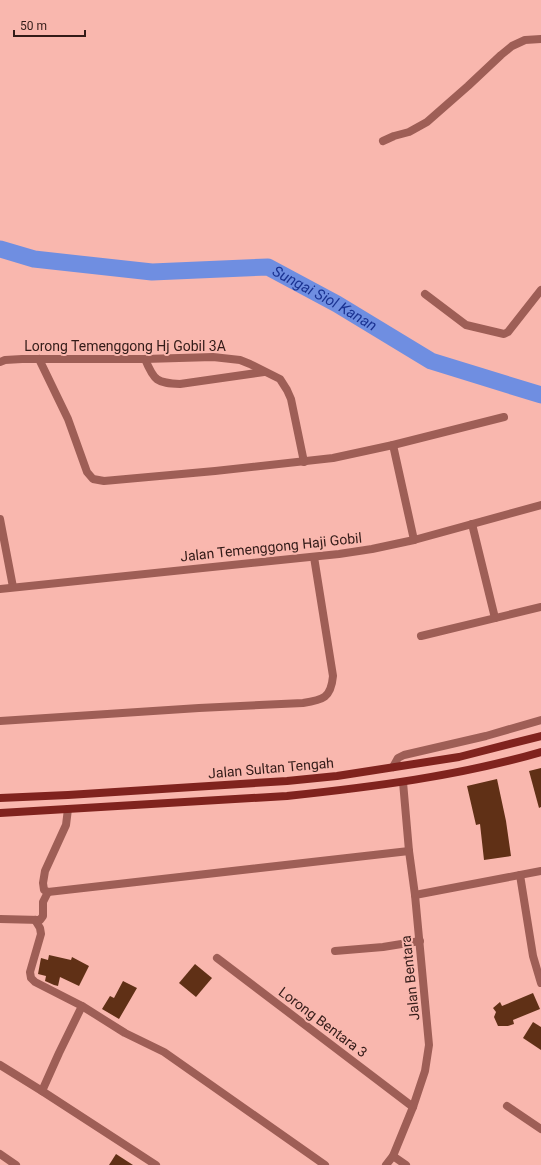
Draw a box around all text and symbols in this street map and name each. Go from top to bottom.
scale bar [14,12,85,38]
text: 50 m [20,19,47,33]
water label: Sungai Siol Kanan [269,262,380,335]
street label: Lorong Temenggong Hj Gobil 3A [24,338,226,354]
street label: Jalan Temenggong Haji Gobil [179,529,363,565]
street label: Jalan Sultan Tengah [207,755,335,781]
street label: Jalan Bentara [398,935,422,1021]
street label: Lorong Bentara 3 [276,984,370,1060]

